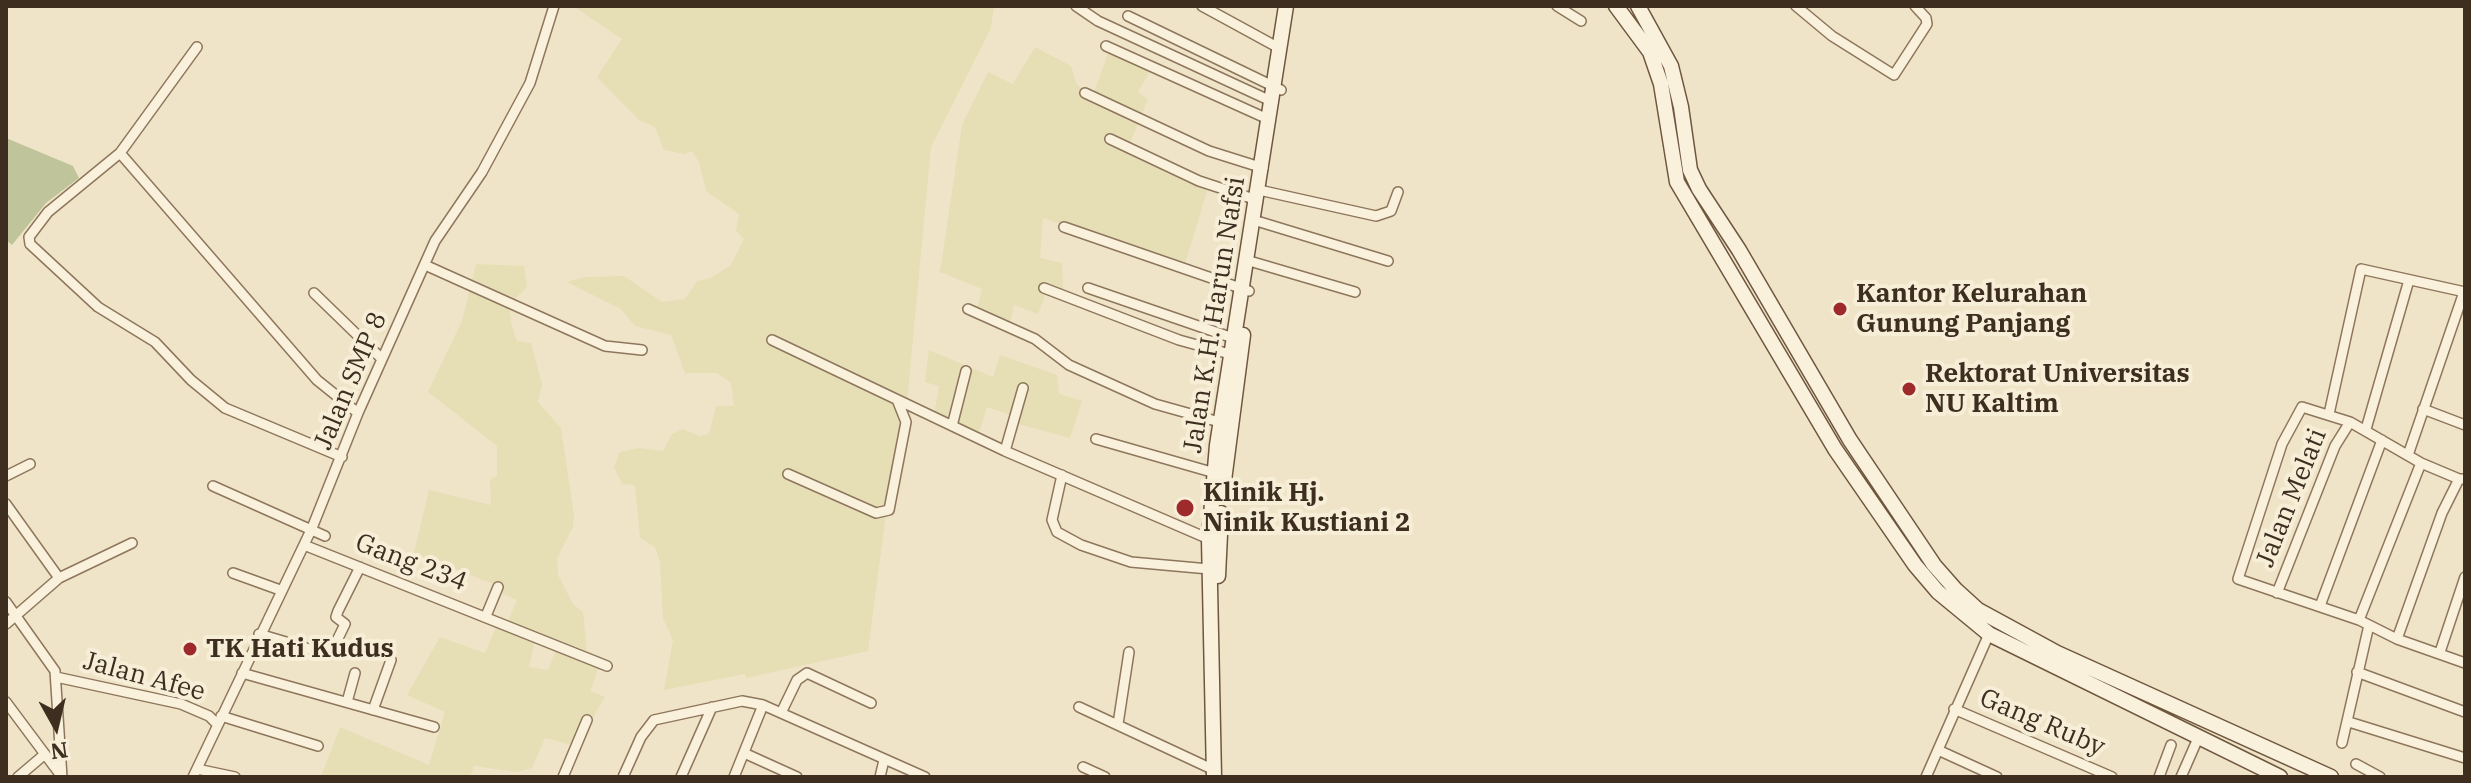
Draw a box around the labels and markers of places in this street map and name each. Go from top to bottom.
place label: Kantor Kelurahan Gunung Panjang [1856,278,2087,340]
marker: Kantor Kelurahan Gunung Panjang [1831,300,1849,318]
place label: Rektorat Universitas NU Kaltim [1925,358,2190,420]
marker: Rektorat Universitas NU Kaltim [1900,380,1918,398]
place label: Klinik Hj. Ninik Kustiani 2 [1203,477,1411,538]
marker: Klinik Hj. Ninik Kustiani 2 [1174,497,1196,519]
place label: TK Hati Kudus [206,633,394,665]
marker: TK Hati Kudus [181,640,199,658]

